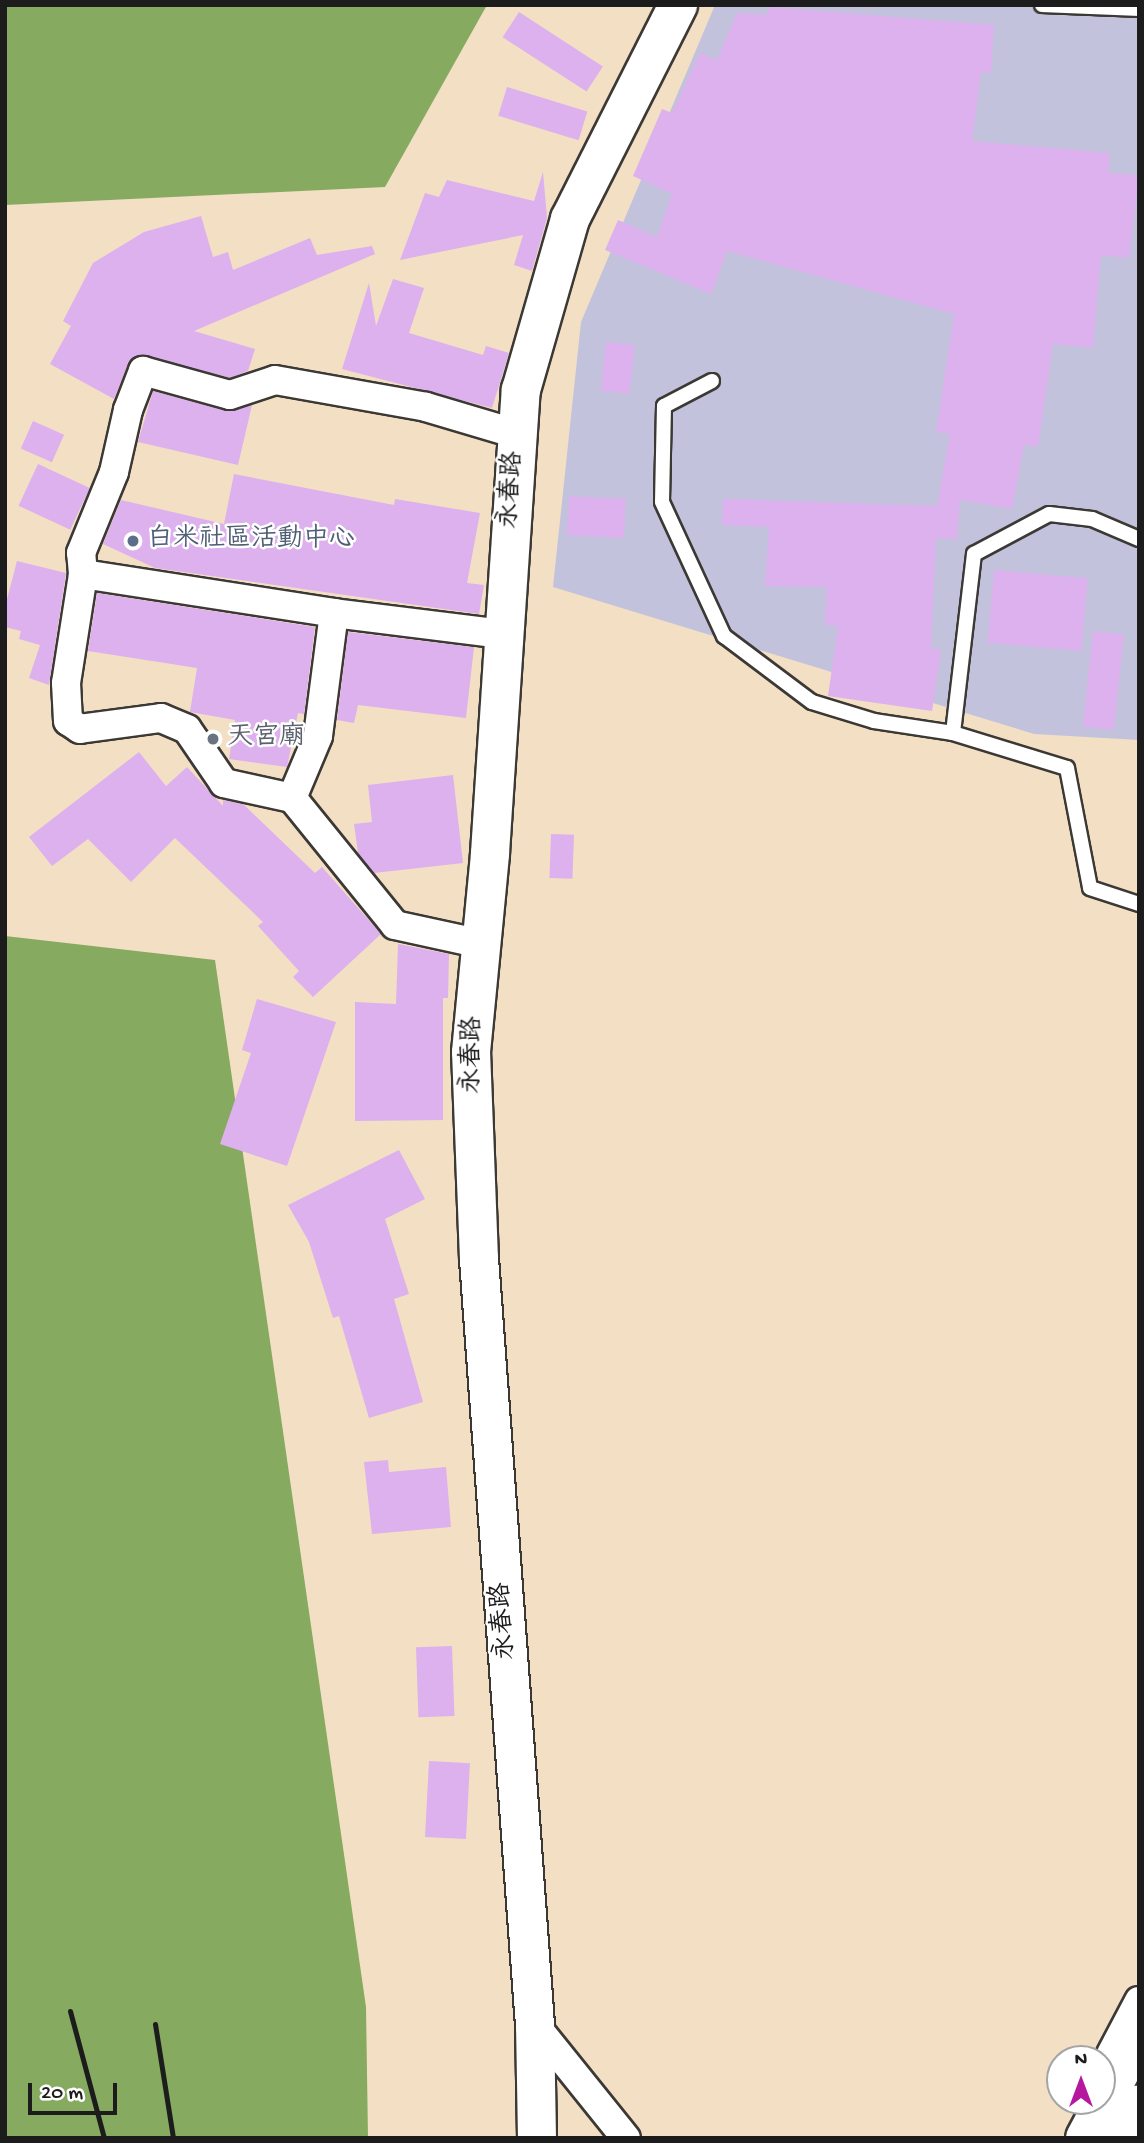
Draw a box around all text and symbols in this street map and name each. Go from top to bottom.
street label: 永春路 [495,450,531,530]
place label: 白米社區活動中心 [147,525,355,557]
marker: 白米社區活動中心 [125,533,141,549]
place label: 天宮廟 [227,723,305,755]
marker: 天宮廟 [205,731,221,747]
street label: 永春路 [458,1016,490,1094]
street label: 永春路 [487,1581,523,1661]
north arrow [1046,2045,1116,2115]
text: N [1075,2049,1087,2072]
scale bar [32,2070,121,2114]
text: 20 m [41,2082,83,2107]

